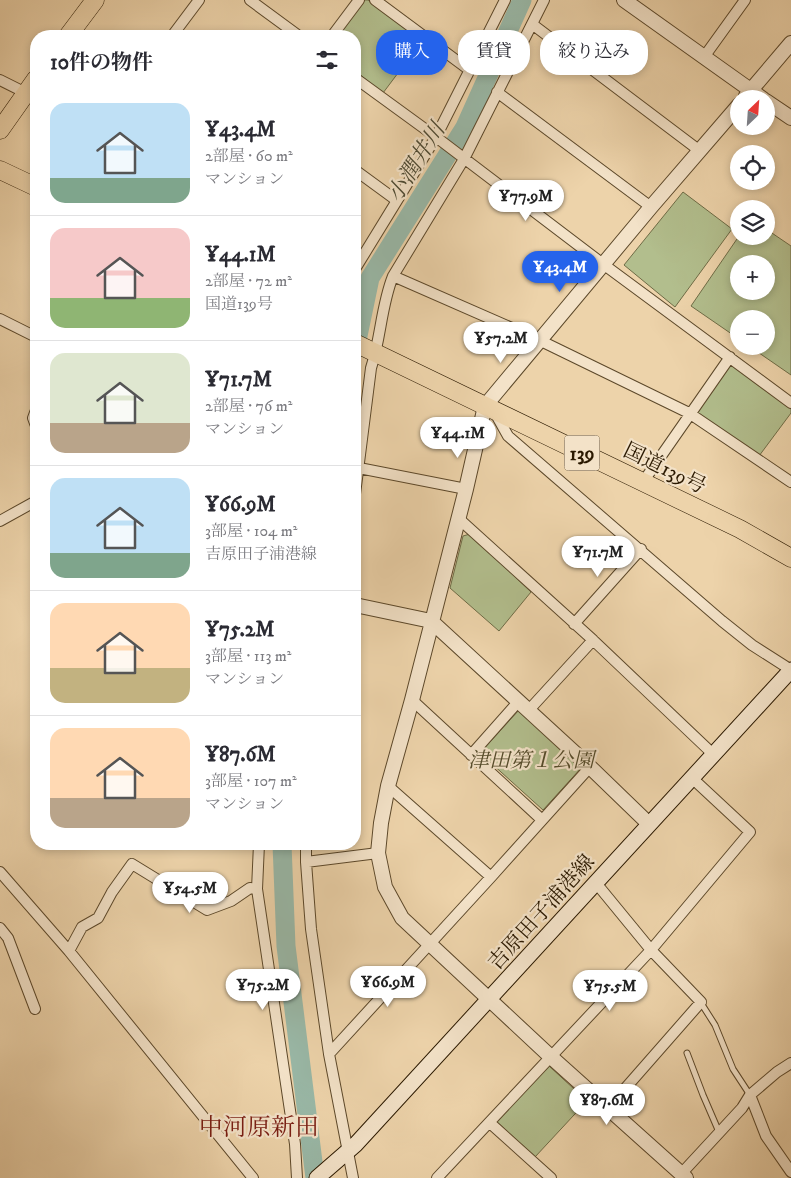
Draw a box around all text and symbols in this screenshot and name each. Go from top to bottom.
chip: 購入 [376,30,448,75]
chip: 賃貸 [458,30,530,75]
chip: 絞り込み [540,30,648,75]
icon: filters [313,46,341,74]
text: 10件の物件 [50,50,153,76]
north arrow [730,90,775,135]
map controls [730,90,775,355]
text: ¥43.4M [205,117,276,143]
water label: 小潤井川 [382,117,452,207]
icon: home [90,123,150,183]
button: locate [730,145,775,190]
text: 2部屋 · 60 m² [205,146,293,166]
text: マンション [205,169,284,189]
pin: ¥77.9M [485,180,567,222]
text: ¥77.9M [499,186,553,206]
button: layers [730,200,775,245]
text: ¥44.1M [205,242,276,268]
icon: home [90,248,150,308]
pin: ¥43.4M [519,250,601,293]
button: + [730,255,775,300]
text: ¥43.4M [533,257,587,277]
text: 2部屋 · 72 m² [205,271,292,291]
text: 国道139号 [205,294,273,314]
button: − [730,310,775,355]
pin: ¥57.2M [460,322,542,364]
text: ¥57.2M [474,328,528,348]
text: ¥71.7M [205,367,272,393]
icon: home [90,373,150,433]
text: 2部屋 · 76 m² [205,396,292,416]
pin: ¥44.1M [417,416,499,459]
text: マンション [205,419,284,439]
text: ¥44.1M [431,423,485,443]
road number: 139 [564,436,600,470]
street label: 国道139号 [619,438,710,500]
text: ¥66.9M [205,492,276,518]
icon: home [90,498,150,558]
text: 3部屋 · 104 m² [205,521,297,541]
pin: ¥71.7M [557,536,639,578]
text: ¥71.7M [573,542,623,562]
text: 吉原田子浦港線 [205,544,317,564]
text: ¥75.2M [205,617,274,643]
icon: home [90,623,150,683]
text: 3部屋 · 113 m² [205,646,292,666]
text: マンション [205,669,284,689]
text: ¥87.6M [205,742,276,768]
icon: home [90,748,150,808]
park label: 津田第１公園 [468,748,597,774]
text: 3部屋 · 107 m² [205,771,297,791]
text: マンション [205,794,284,814]
street label: 吉原田子浦港線 [483,849,601,976]
pin: ¥54.5M [149,872,231,914]
text: ¥54.5M [163,878,217,898]
pin: ¥66.9M [347,966,429,1008]
pin: ¥75.2M [222,968,304,1011]
pin: ¥75.5M [569,970,651,1012]
text: ¥66.9M [361,972,415,992]
text: ¥75.2M [237,975,289,995]
text: ¥75.5M [584,976,636,996]
pin: ¥87.6M [566,1084,648,1126]
text: ¥87.6M [580,1090,634,1110]
district label: 中河原新田 [199,1113,319,1143]

